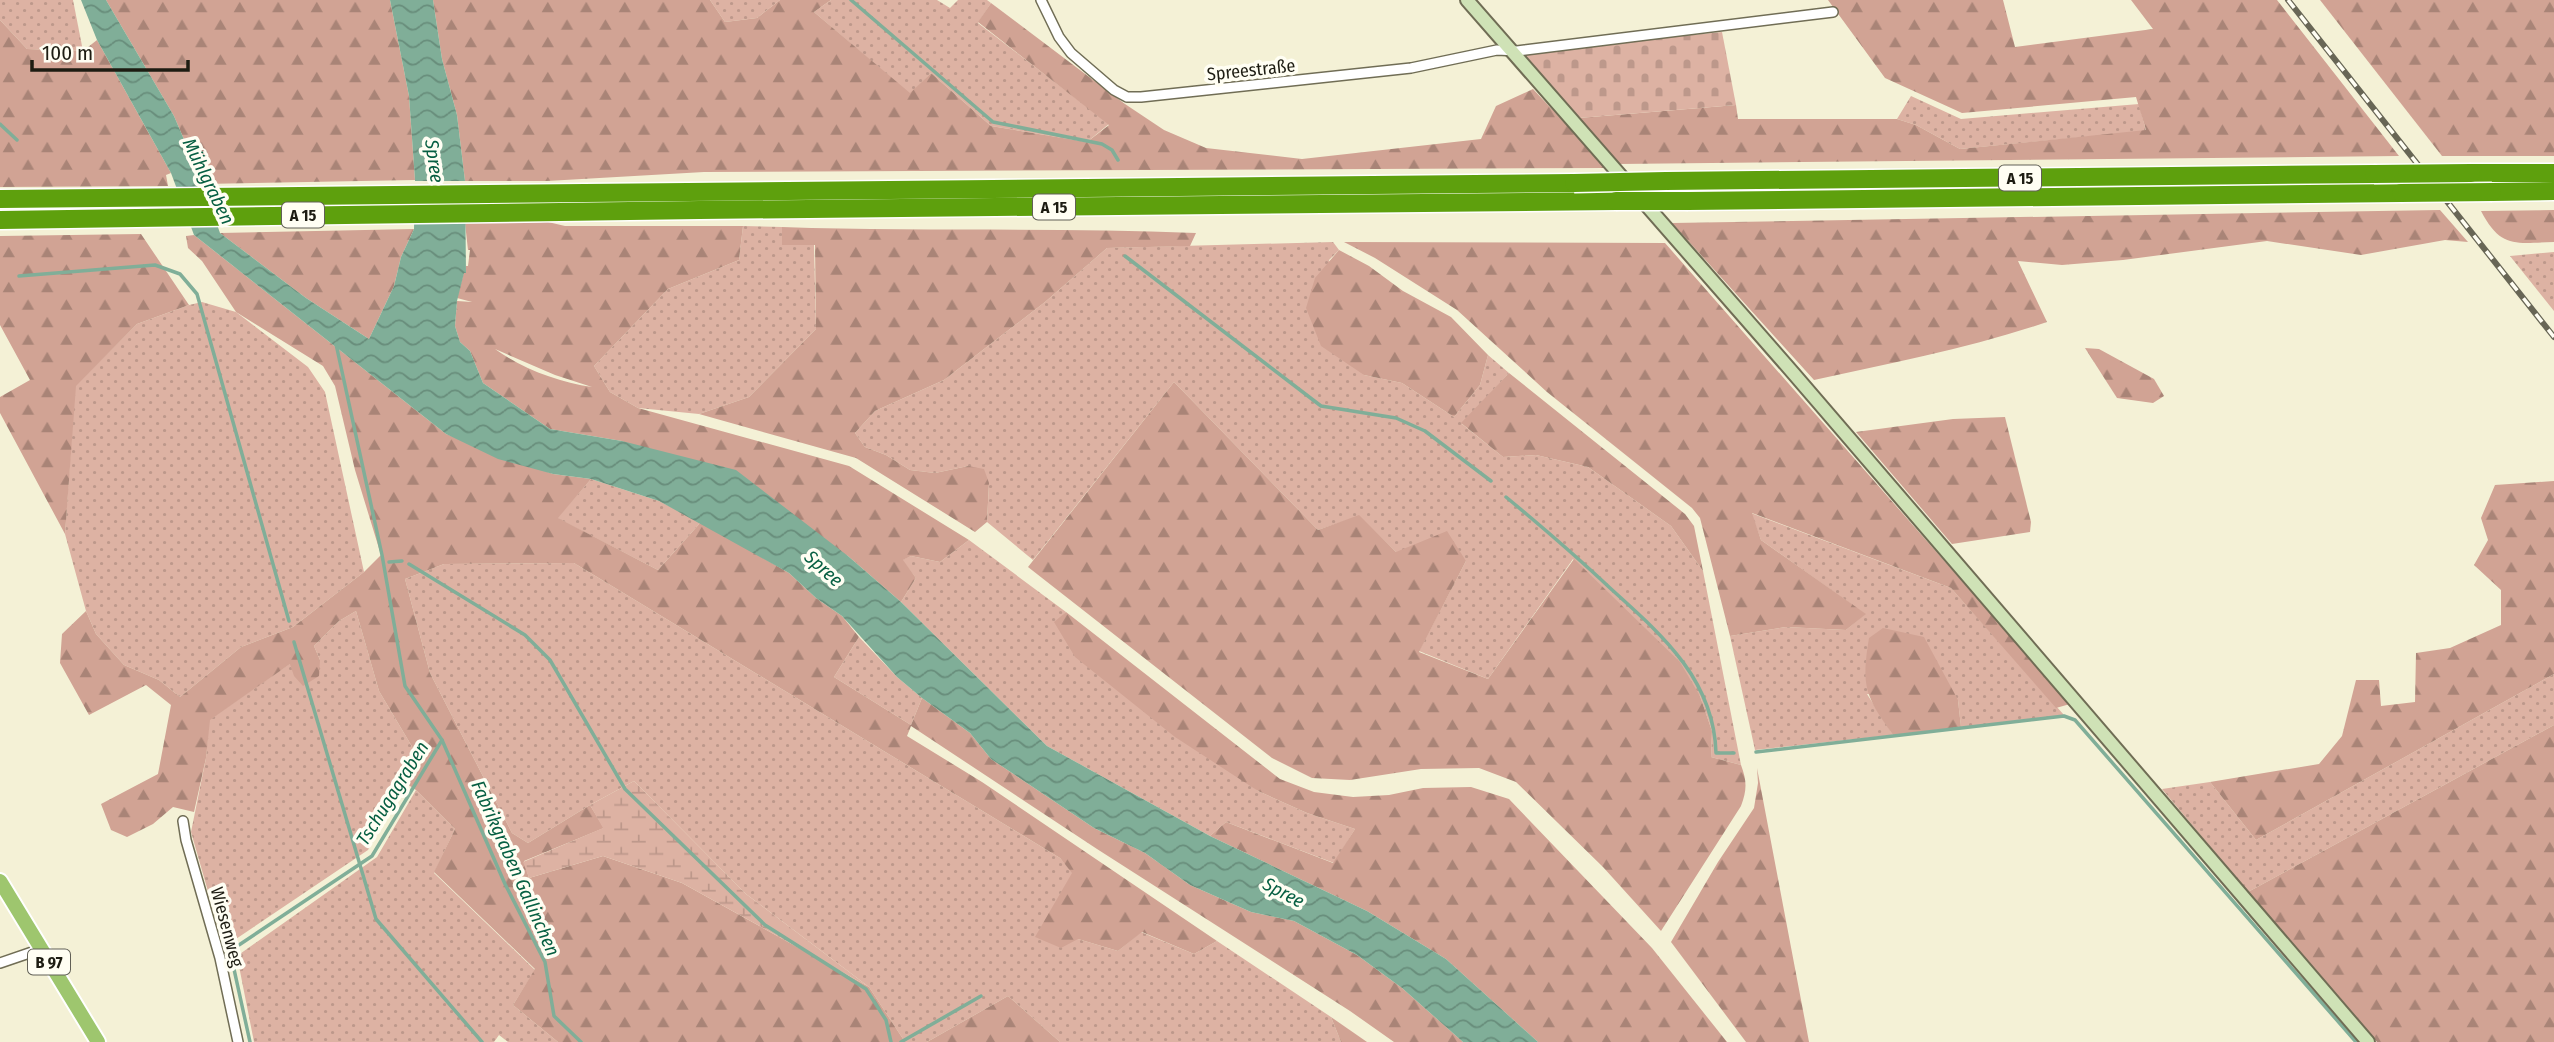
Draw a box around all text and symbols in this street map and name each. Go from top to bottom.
scale bar [32,28,187,72]
text: 100 m [42,40,93,66]
street label: Spreestraße [1206,54,1296,86]
water label: Mühlgraben [178,134,239,228]
water label: Spree [420,137,449,184]
road number: A 15 [1999,166,2041,190]
road number: A 15 [1033,195,1075,220]
road number: A 15 [282,202,324,228]
water label: Spree [799,545,847,591]
water label: Tschugagraben [351,737,434,850]
water label: Fabrikgraben Gallinchen [466,777,565,960]
water label: Spree [1258,872,1308,913]
street label: Wiesenweg [206,884,248,970]
road number: B 97 [28,950,70,974]

